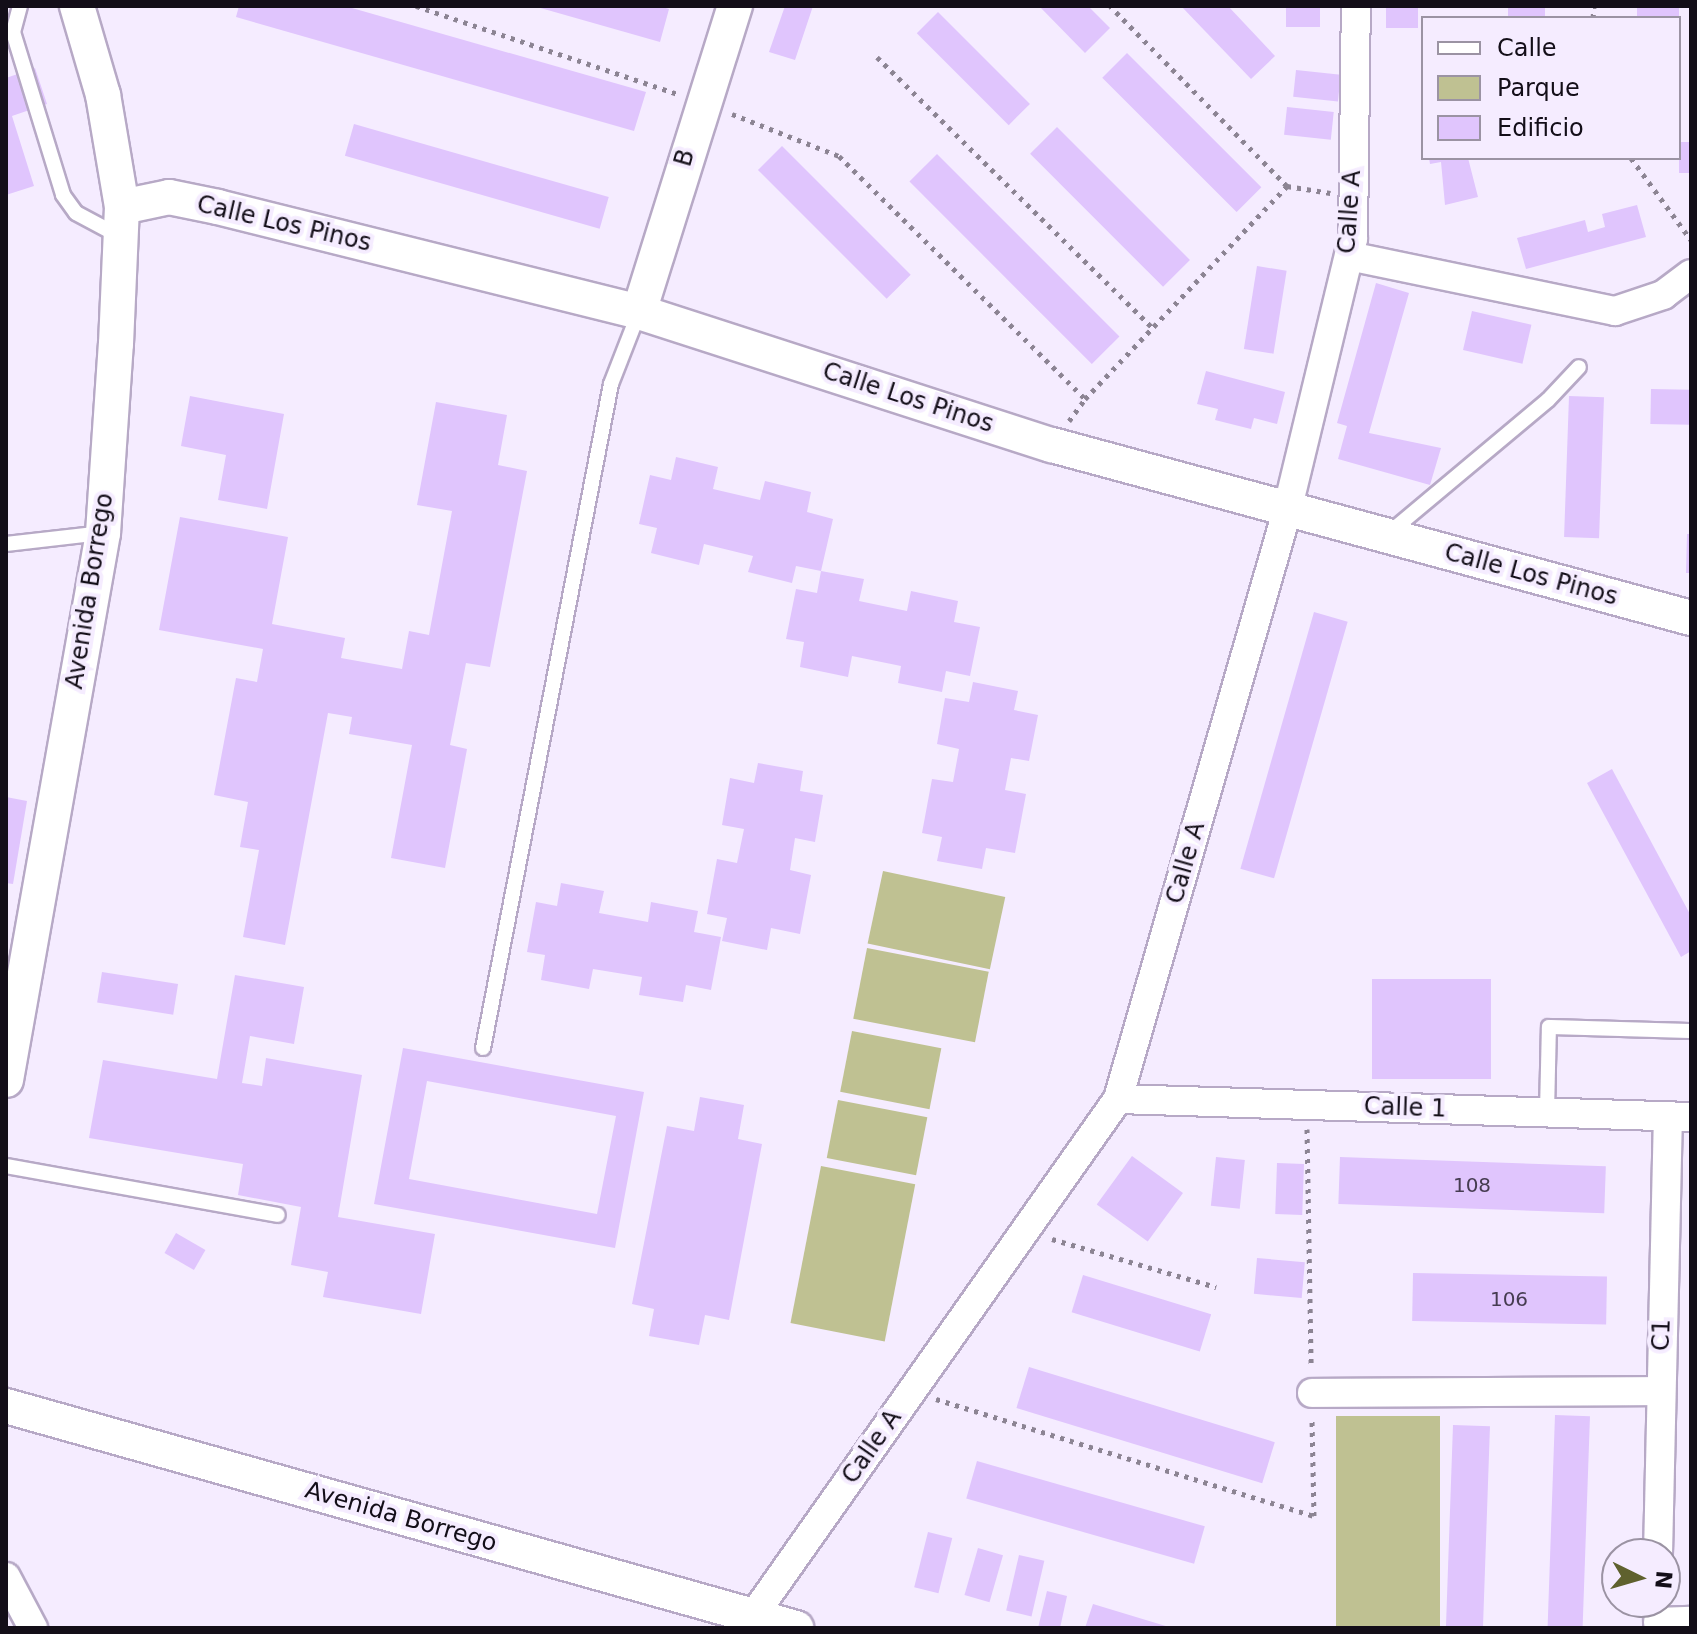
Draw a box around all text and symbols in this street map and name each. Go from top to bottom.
legend [1421,16,1681,160]
text: Calle [1497,34,1557,62]
text: Parque [1497,74,1580,102]
text: Edificio [1497,114,1584,142]
street label: B [669,146,701,170]
street label: Calle A [1333,169,1367,255]
street label: Calle Los Pinos [194,190,374,258]
street label: Calle Los Pinos [819,357,997,439]
street label: Avenida Borrego [60,491,120,691]
street label: Calle Los Pinos [1441,538,1621,612]
street label: Calle A [1161,819,1211,907]
street label: Calle 1 [1363,1092,1447,1124]
house number: 108 [1453,1173,1491,1197]
house number: 106 [1490,1287,1528,1311]
street label: C1 [1647,1318,1677,1352]
street label: Calle A [836,1404,908,1490]
street label: Avenida Borrego [302,1476,500,1558]
north arrow [1601,1538,1681,1618]
text: N [1650,1570,1677,1590]

